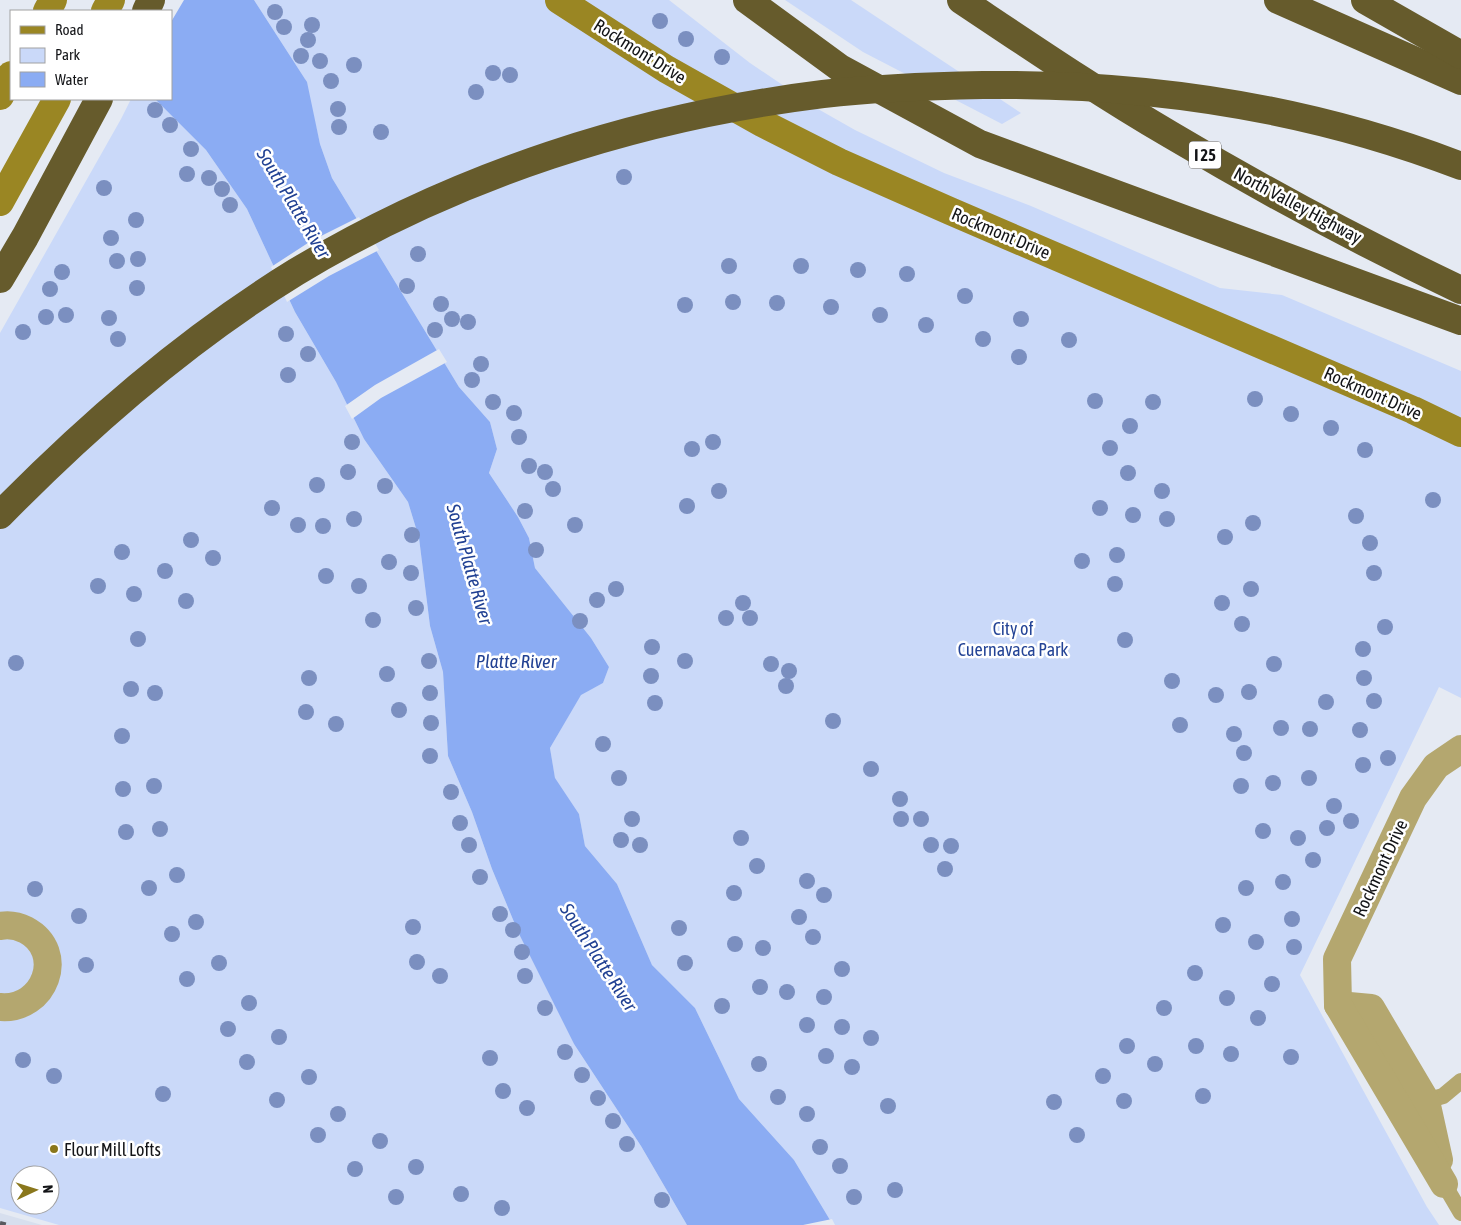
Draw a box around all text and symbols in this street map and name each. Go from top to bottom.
legend [10,10,172,100]
street label: Rockmont Drive [590,14,690,88]
text: Road [55,21,84,38]
text: Park [55,46,80,63]
text: Water [55,71,88,88]
road number: I 25 [1189,142,1221,168]
water label: South Platte River [252,143,336,263]
street label: North Valley Highway [1230,162,1366,248]
street label: Rockmont Drive [949,203,1053,263]
street label: Rockmont Drive [1321,362,1425,424]
water label: South Platte River [442,500,498,628]
park label: City of Cuernavaca Park [958,618,1068,660]
water label: Platte River [476,650,558,672]
street label: Rockmont Drive [1348,816,1412,920]
water label: South Platte River [555,898,643,1016]
place label: Flour Mill Lofts [64,1139,161,1160]
marker: Flour Mill Lofts [48,1143,60,1155]
north arrow [10,1165,60,1215]
text: N [40,1184,56,1194]

